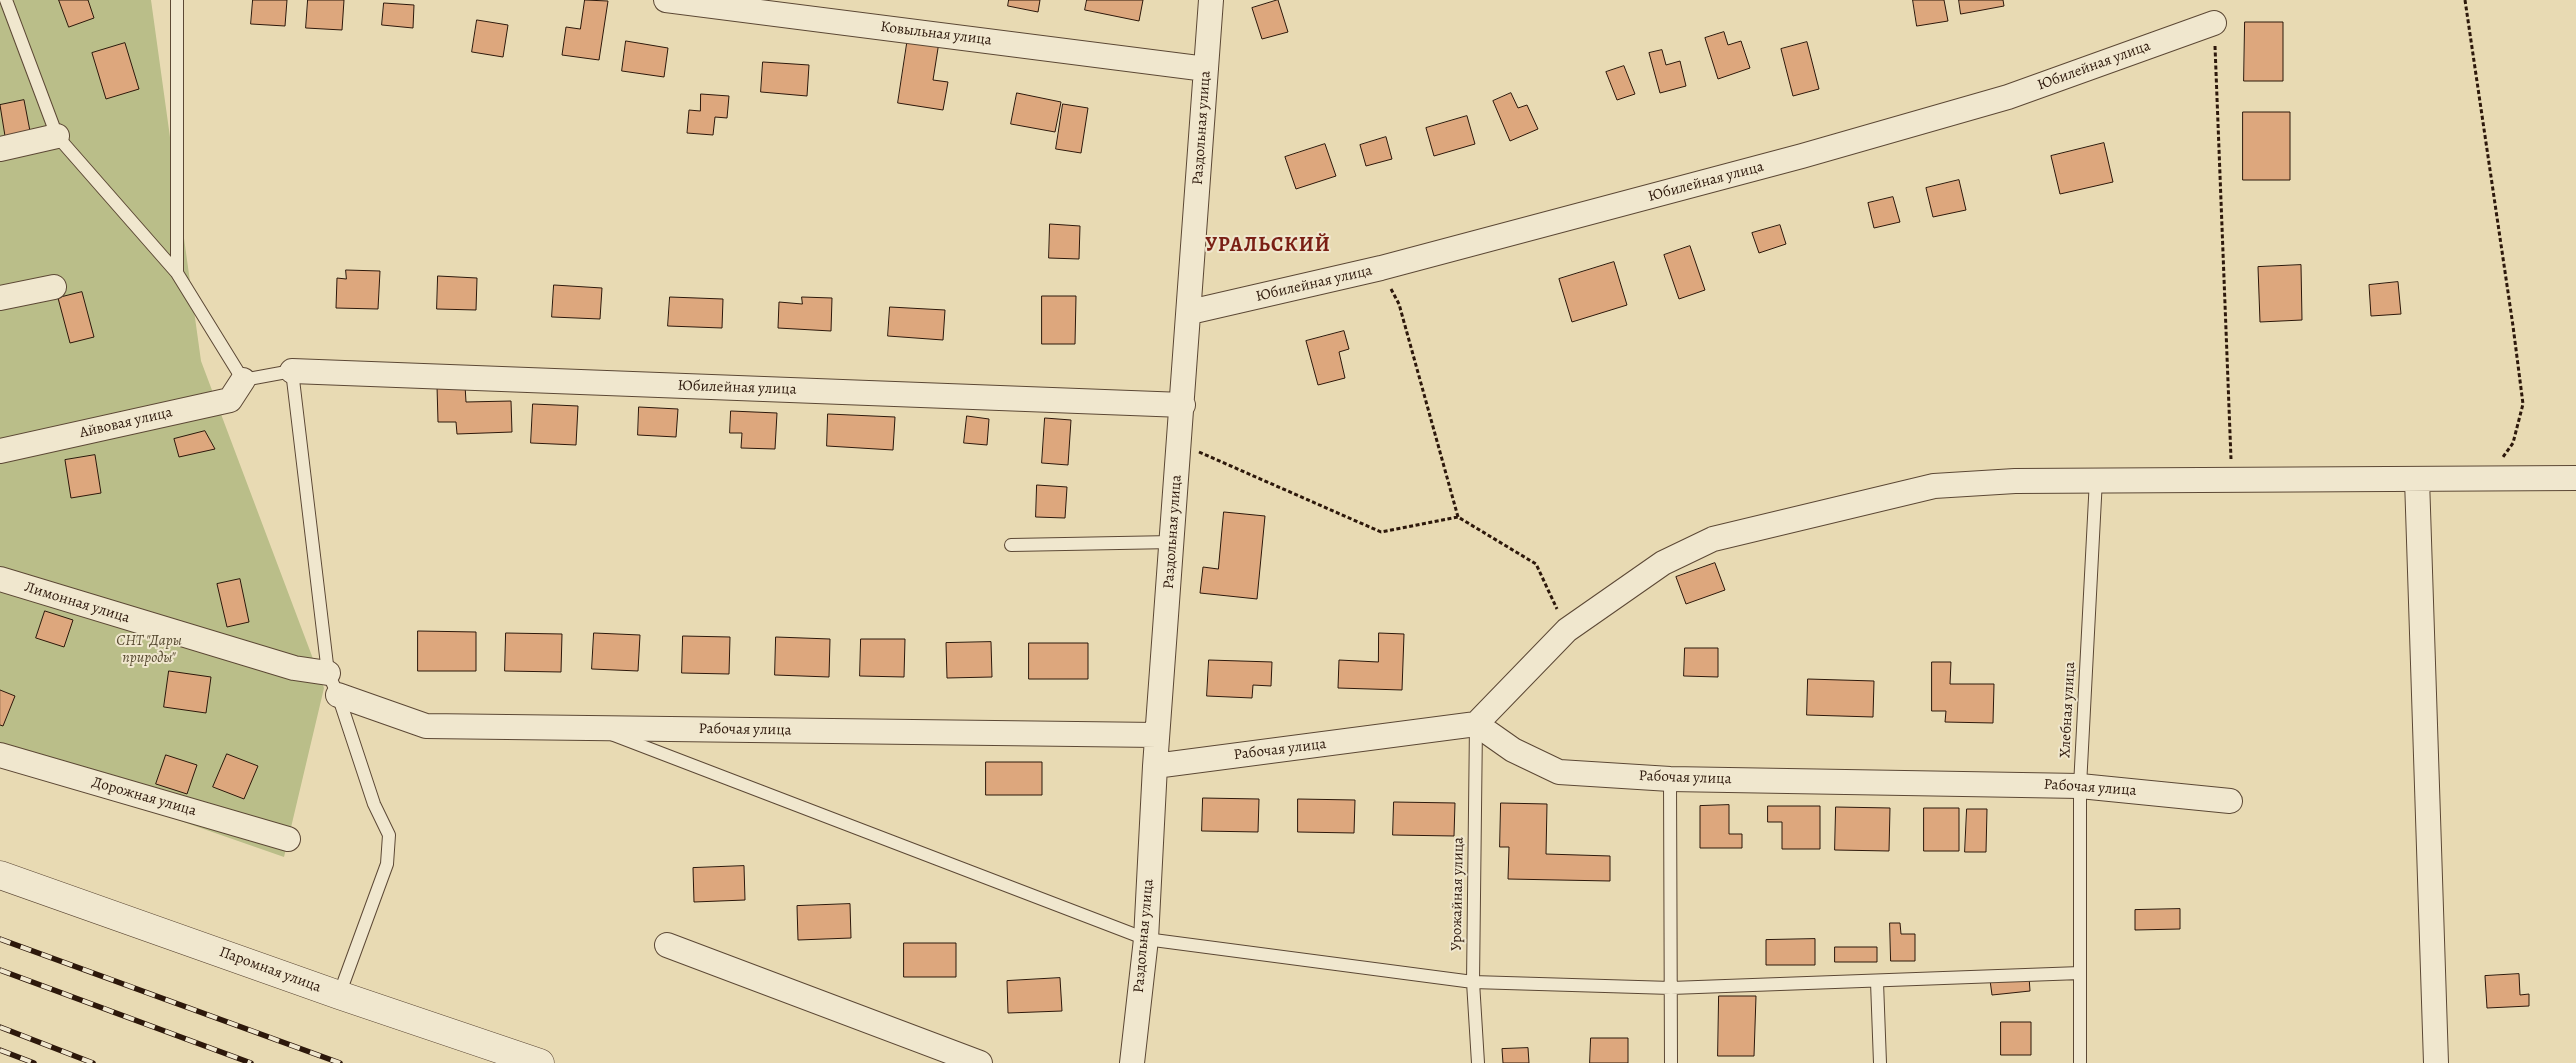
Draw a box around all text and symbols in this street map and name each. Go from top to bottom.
street label: Ковыльная улица [879,18,993,50]
street label: Юбилейная улица [2035,37,2153,95]
street label: Раздольная улица [1189,70,1215,186]
street label: Юбилейная улица [1646,158,1766,206]
district label: УРАЛЬСКИЙ [1204,234,1332,258]
street label: Юбилейная улица [1254,262,1374,306]
street label: Юбилейная улица [677,377,797,399]
street label: Айвовая улица [78,404,174,442]
street label: Раздольная улица [1160,474,1186,590]
street label: Лимонная улица [22,578,132,628]
park label: СНТ "Дары природы" [116,632,182,667]
street label: Хлебная улица [2056,662,2080,758]
street label: Рабочая улица [698,720,792,740]
street label: Рабочая улица [1233,735,1327,765]
street label: Рабочая улица [1638,767,1732,789]
street label: Дорожная улица [90,773,198,821]
street label: Рабочая улица [2043,776,2137,800]
street label: Урожайная улица [1448,837,1468,951]
street label: Раздольная улица [1130,878,1158,994]
street label: Паромная улица [217,943,323,997]

